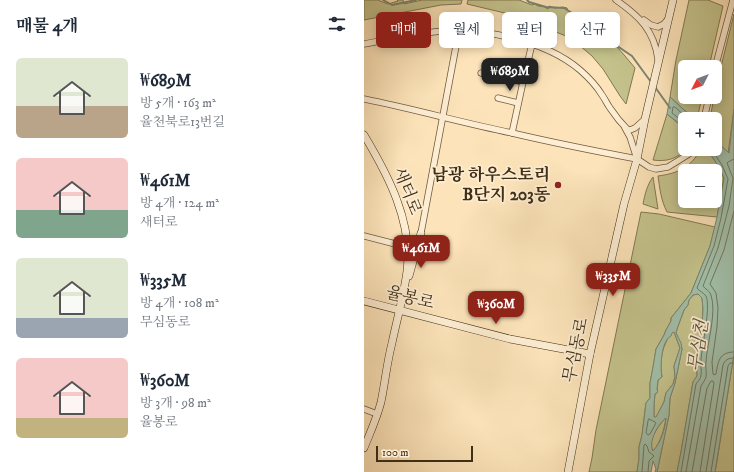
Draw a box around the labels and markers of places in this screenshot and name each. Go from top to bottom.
pin: ₩689M [482,58,538,92]
place label: 남광 하우스토리 B단지 203동 [431,164,551,206]
marker: 남광 하우스토리 B단지 203동 [553,180,563,190]
pin: ₩461M [393,235,449,269]
pin: ₩335M [585,263,641,297]
pin: ₩360M [468,291,524,325]

